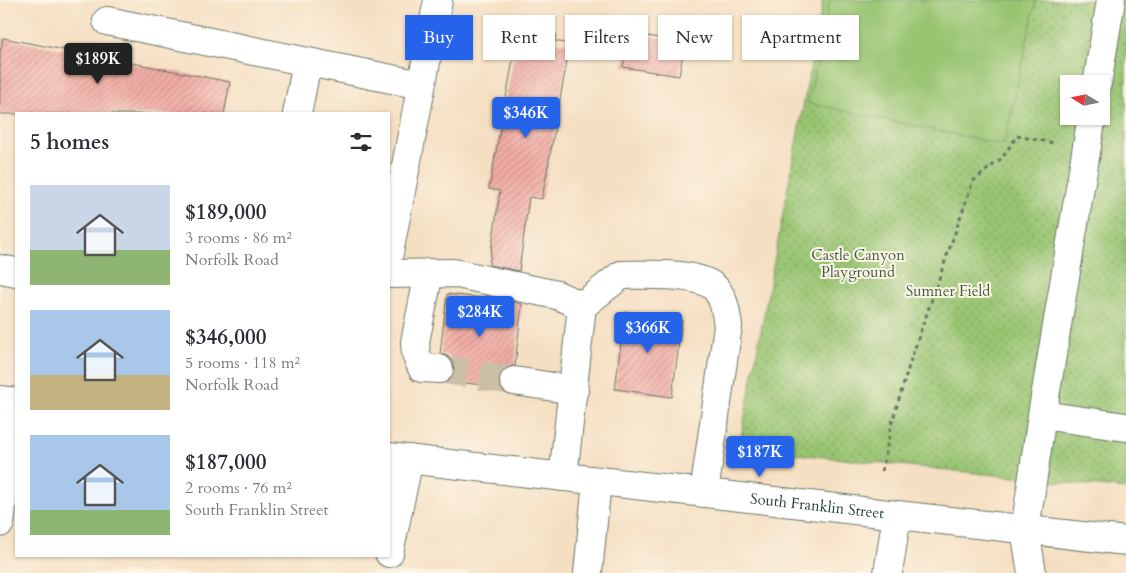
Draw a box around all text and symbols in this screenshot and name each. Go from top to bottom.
chip: Buy [405,15,473,60]
chip: Rent [483,15,555,60]
chip: Filters [565,15,648,60]
chip: New [658,15,732,60]
chip: Apartment [742,15,859,60]
pin: $189K [63,42,133,85]
text: $189K [75,48,121,70]
north arrow [1060,75,1110,125]
map controls [1060,75,1110,125]
pin: $346K [491,96,561,139]
text: $346K [503,102,549,124]
text: 5 homes [30,128,109,157]
icon: filters [347,128,375,156]
text: $189,000 [185,198,266,227]
icon: home [70,205,130,265]
text: 3 rooms · 86 m² [185,227,292,249]
park label: Castle Canyon Playground [811,245,905,282]
text: Norfolk Road [185,249,279,271]
park label: Sumner Field [906,281,990,301]
pin: $284K [445,296,515,338]
text: $284K [457,301,503,323]
pin: $366K [613,312,683,354]
text: $366K [625,317,671,339]
text: $346,000 [185,323,266,352]
icon: home [70,330,130,390]
text: 5 rooms · 118 m² [185,352,300,374]
text: Norfolk Road [185,374,279,396]
pin: $187K [725,436,795,478]
text: $187K [737,441,783,463]
text: $187,000 [185,448,266,477]
icon: home [70,455,130,515]
text: 2 rooms · 76 m² [185,477,292,499]
street label: South Franklin Street [749,488,886,523]
text: South Franklin Street [185,499,329,521]

